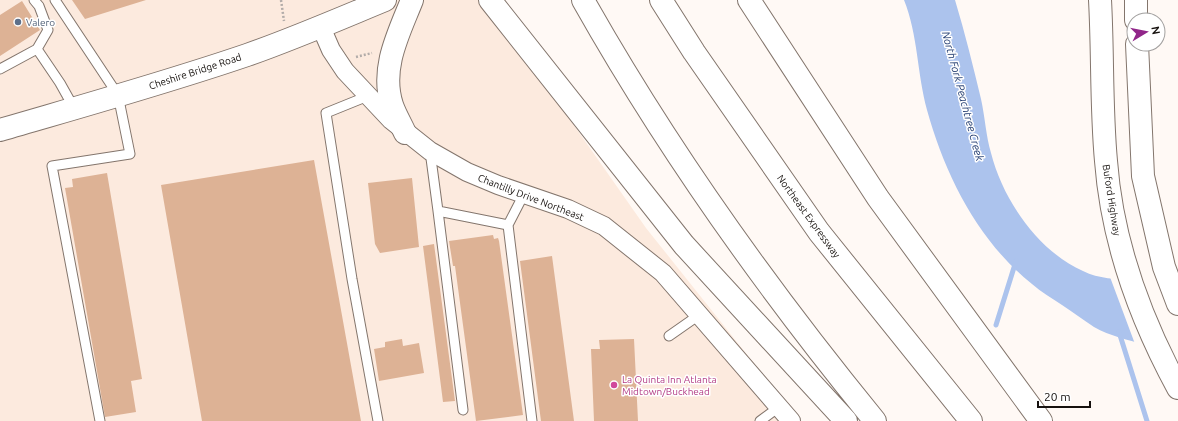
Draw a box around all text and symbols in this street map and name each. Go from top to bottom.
north arrow [1126,12,1166,52]
marker: Valero [13,17,23,27]
place label: Valero [26,17,55,28]
text: N [1149,25,1162,35]
water label: North Fork Peachtree Creek [940,30,986,162]
street label: Cheshire Bridge Road [148,51,243,92]
street label: Buford Highway [1100,164,1123,237]
street label: Chantilly Drive Northeast [476,172,585,223]
street label: Northeast Expressway [775,173,843,260]
place label: La Quinta Inn Atlanta Midtown/Buckhead [622,374,717,397]
marker: La Quinta Inn Atlanta Midtown/Buckhead [609,380,619,390]
scale bar [1038,383,1090,409]
text: 20 m [1044,390,1071,403]

